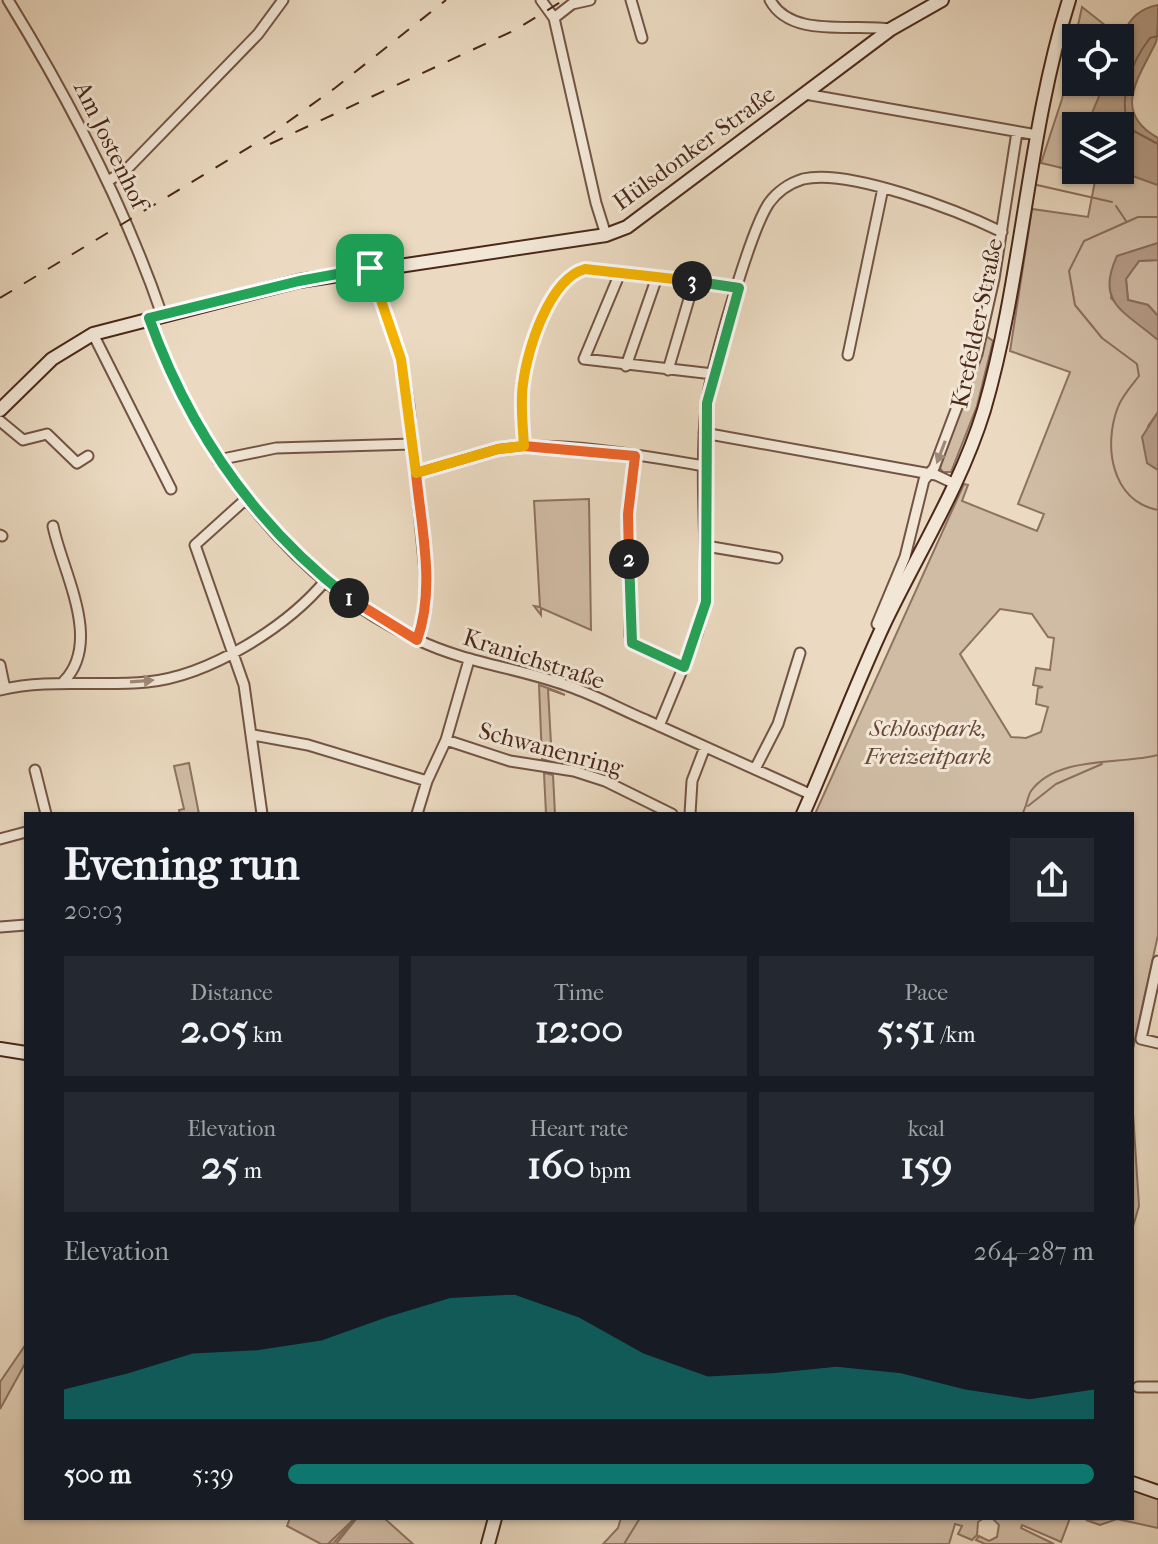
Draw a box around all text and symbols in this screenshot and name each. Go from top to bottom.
map controls [1062,24,1134,184]
button: locate [1062,24,1134,96]
street label: Am Jostenhof [68,76,156,218]
street label: Hülsdonker Straße [608,80,781,216]
button: layers [1062,112,1134,184]
pin [336,234,404,302]
street label: Krefelder Straße [945,235,1009,410]
icon: arrive [348,246,392,290]
pin: 3 [672,261,712,301]
text: 3 [687,268,697,294]
one-way arrow [934,440,947,464]
pin: 2 [609,539,649,579]
text: 2 [623,546,635,572]
pin: 1 [329,578,369,618]
text: 1 [345,585,353,611]
street label: Kranichstraße [460,623,609,695]
one-way arrow [130,674,155,687]
park label: Schlosspark, Freizeitpark [864,714,991,770]
street label: Schwanenring [476,716,627,782]
button: share [1010,838,1094,922]
text: Evening run [64,839,299,890]
text: 20:03 [64,895,123,926]
text: Distance [190,980,273,1006]
text: Time [554,980,604,1006]
text: Pace [904,980,948,1006]
text: 2.05 [181,1006,248,1052]
text: 12:00 [535,1006,623,1052]
text: 5:51 [877,1006,936,1052]
text: km [248,1022,283,1048]
text: /km [936,1022,975,1048]
text: Elevation [187,1116,276,1142]
text: Heart rate [530,1116,628,1142]
text: kcal [908,1116,945,1142]
text: 25 [201,1142,239,1188]
text: 160 [527,1142,585,1188]
text: 159 [900,1142,953,1188]
text: m [239,1158,262,1184]
text: bpm [585,1158,631,1184]
text: Elevation [64,1236,169,1267]
text: 264–287 m [974,1236,1094,1267]
text: 500 m [64,1459,131,1490]
text: 5:39 [192,1459,234,1490]

